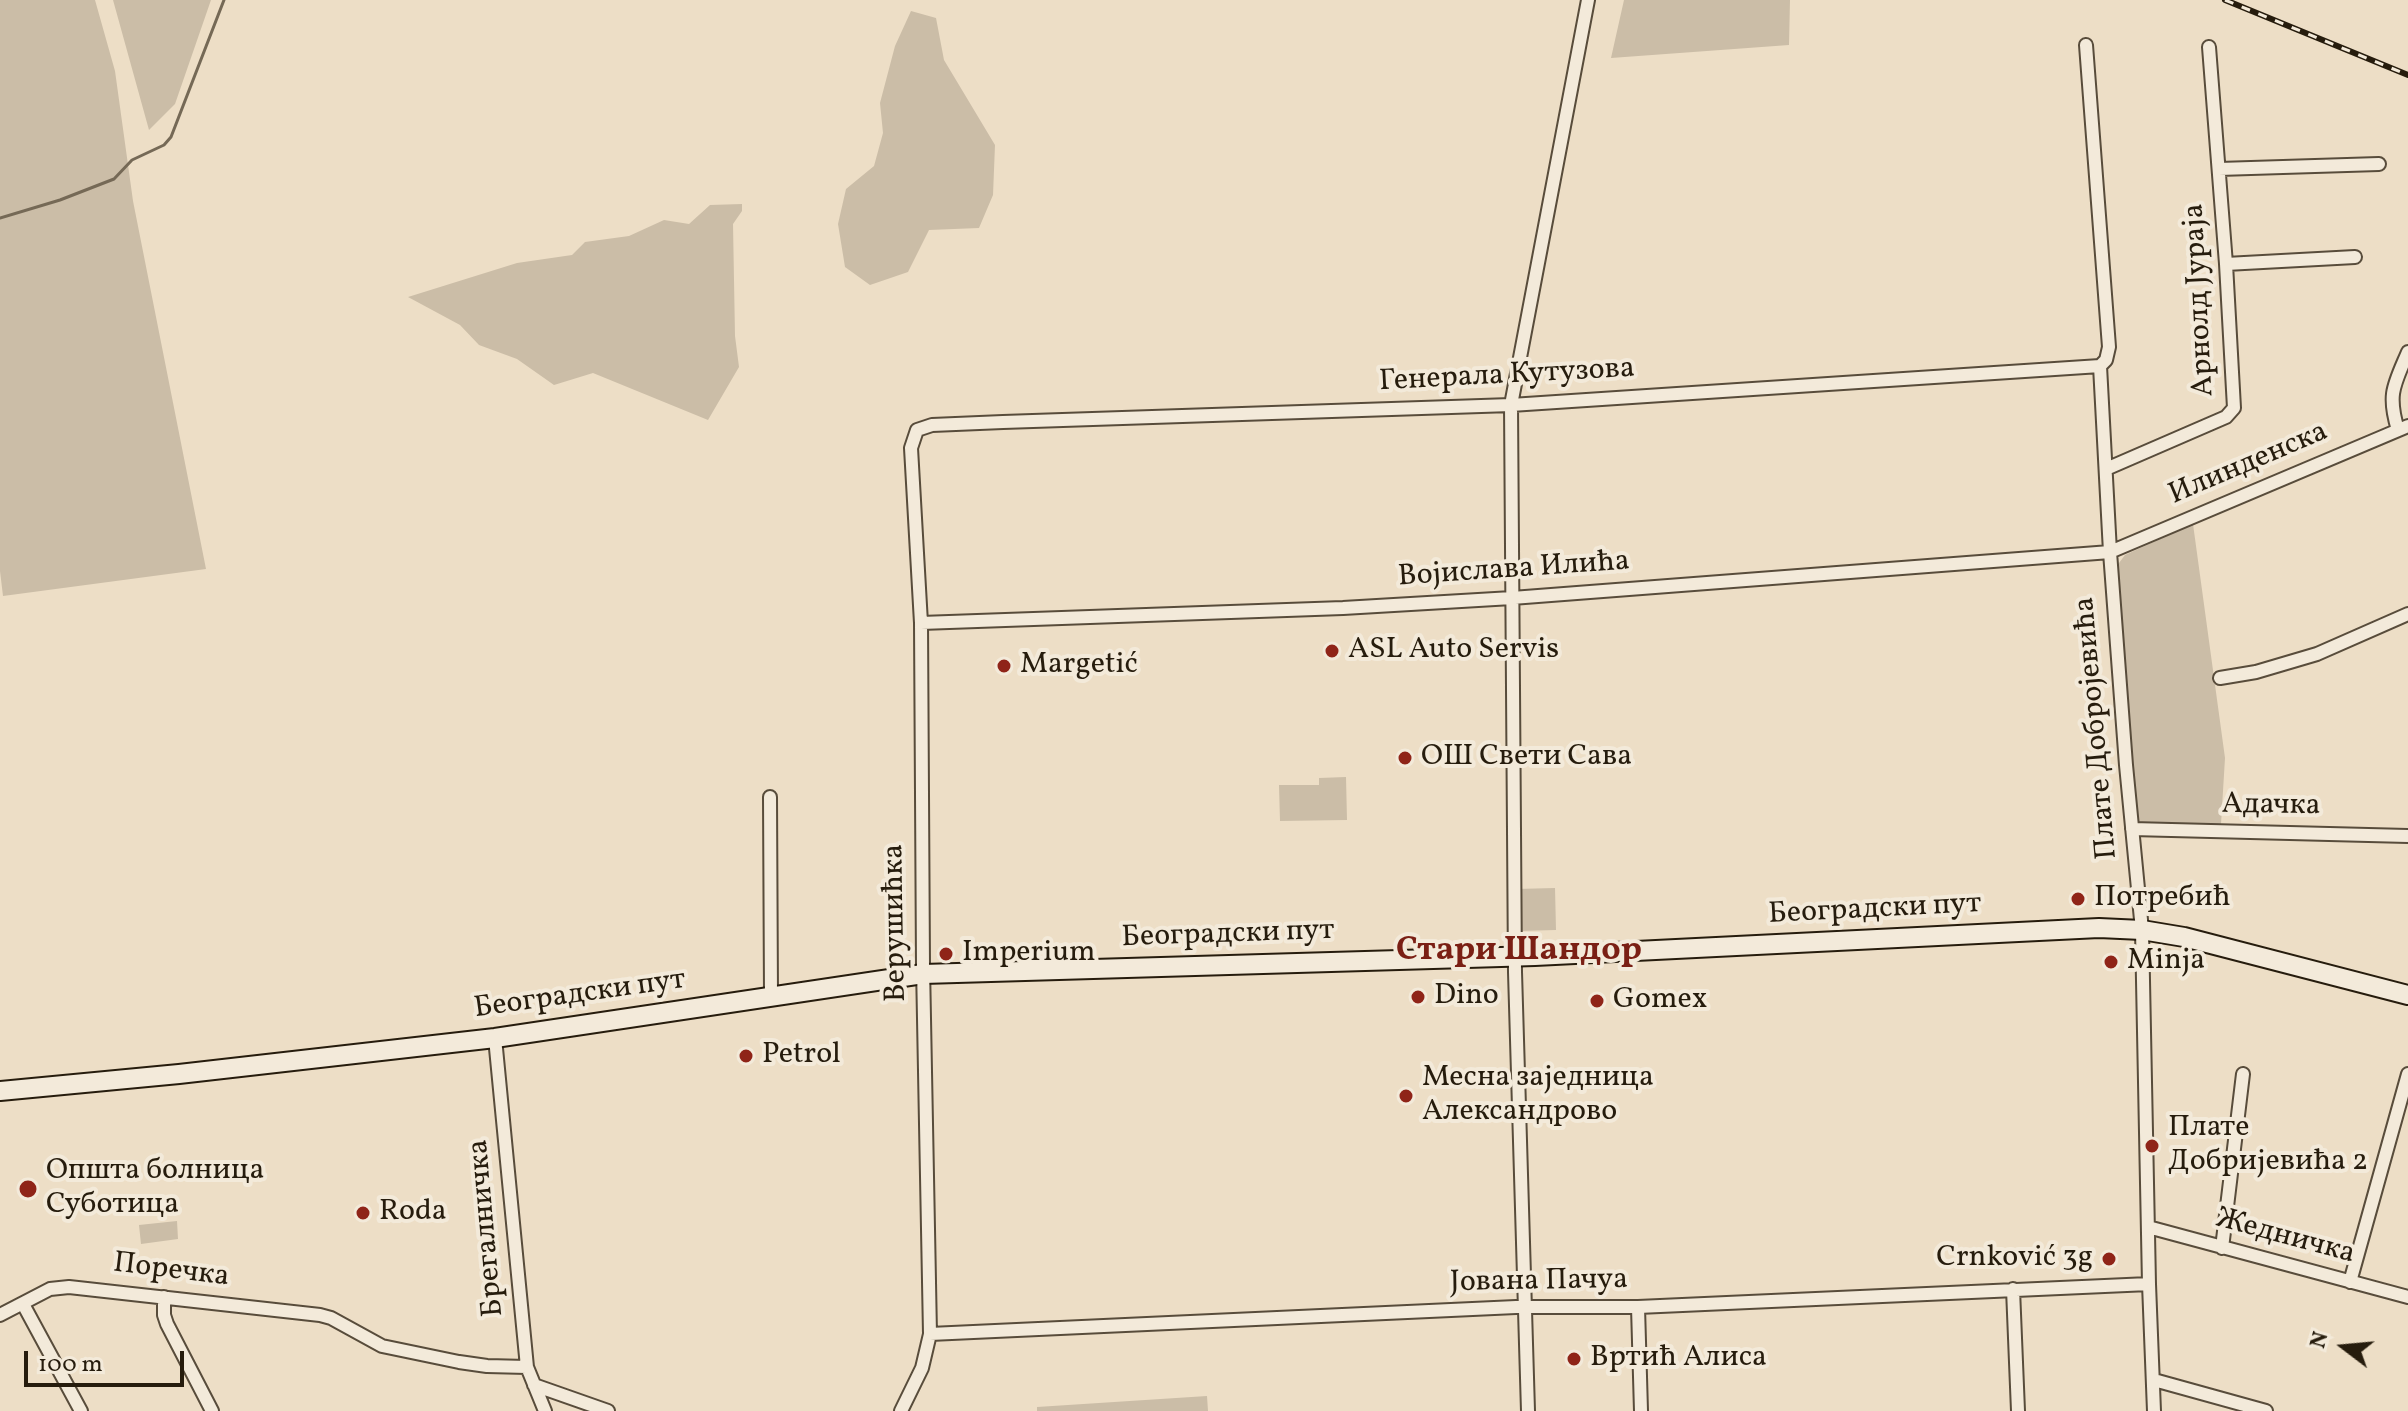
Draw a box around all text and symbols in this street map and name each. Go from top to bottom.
street label: Арнолд Јураја [2178,202,2224,398]
street label: Генерала Кутузова [1378,352,1636,402]
street label: Илинденска [2164,415,2334,515]
street label: Војислава Илића [1397,545,1631,597]
street label: Плате Добројевића [2069,595,2127,861]
place label: ASL Auto Servis [1348,633,1559,669]
marker: ASL Auto Servis [1323,642,1341,660]
place label: Margetić [1020,648,1138,684]
marker: Margetić [995,657,1013,675]
place label: ОШ Свети Сава [1421,740,1632,776]
marker: ОШ Свети Сава [1396,749,1414,767]
street label: Адачка [2221,788,2321,826]
street label: Верушићка [878,844,916,1002]
place label: Потребић [2094,881,2231,917]
street label: Београдски пут [1768,887,1982,935]
marker: Потребић [2069,890,2087,908]
street label: Београдски пут [1121,914,1335,958]
district label: Стари Шандор [1396,933,1642,973]
place label: Imperium [962,936,1096,972]
place label: Minja [2127,944,2205,980]
marker: Imperium [937,945,955,963]
marker: Minja [2102,953,2120,971]
street label: Београдски пут [472,963,688,1029]
place label: Dino [1434,979,1499,1015]
place label: Gomex [1613,983,1707,1019]
marker: Dino [1409,988,1427,1006]
marker: Gomex [1588,992,1606,1010]
place label: Petrol [762,1038,841,1074]
marker: Petrol [737,1047,755,1065]
place label: Месна заједница Александрово [1422,1061,1654,1132]
marker: Месна заједница Александрово [1397,1087,1415,1105]
place label: Плате Добријевића 2 [2168,1111,2368,1182]
marker: Плате Добријевића 2 [2143,1137,2161,1155]
street label: Брегалничка [462,1138,514,1318]
place label: Општа болница Суботица [46,1154,264,1224]
marker: Општа болница Суботица [17,1178,39,1200]
place label: Roda [379,1195,447,1231]
street label: Жедничка [2211,1202,2359,1274]
marker: Roda [354,1204,372,1222]
place label: Crnković 3g [1936,1241,2093,1277]
street label: Поречка [111,1247,231,1297]
marker: Crnković 3g [2100,1250,2118,1268]
street label: Јована Пачуа [1450,1263,1628,1303]
north arrow [2304,1307,2384,1387]
text: N [2303,1328,2338,1352]
scale bar [28,1335,188,1385]
place label: Вртић Алиса [1590,1341,1767,1377]
text: 100 m [38,1348,103,1382]
marker: Вртић Алиса [1565,1350,1583,1368]

